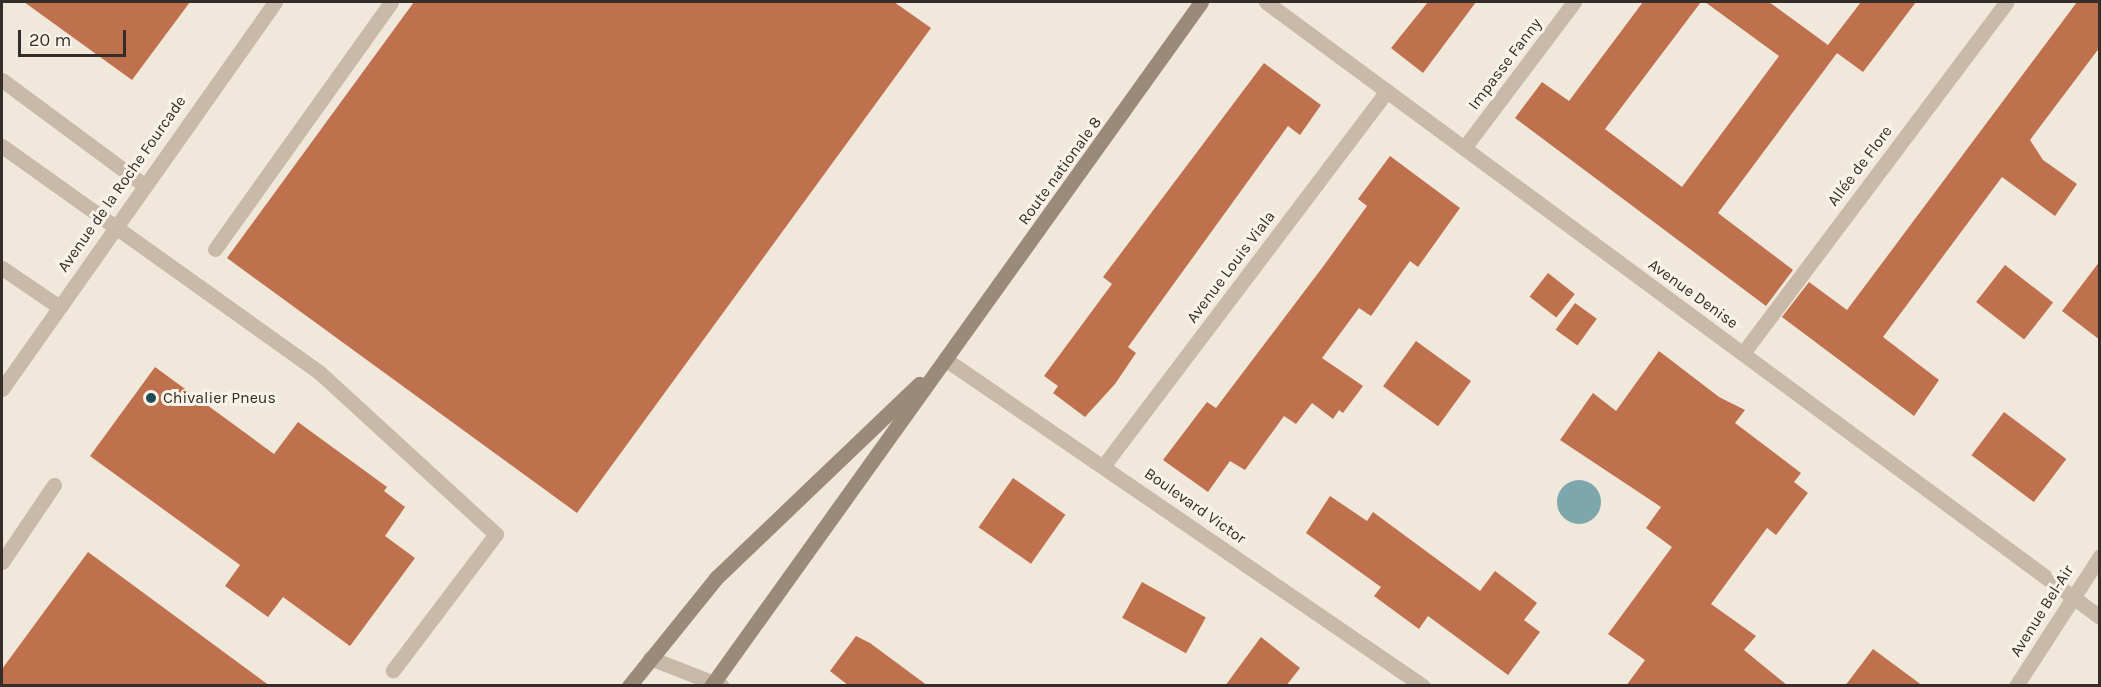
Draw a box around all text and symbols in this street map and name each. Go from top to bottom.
street label: Impasse Fanny [1464,14,1546,114]
scale bar [21,18,129,56]
text: 20 m [29,29,71,51]
street label: Avenue de la Roche Fourcade [54,92,190,276]
street label: Route nationale 8 [1014,113,1106,229]
street label: Allée de Flore [1824,122,1896,210]
street label: Avenue Louis Viala [1183,207,1279,327]
street label: Avenue Denise [1644,255,1742,333]
place label: Chivalier Pneus [163,388,276,408]
marker: Chivalier Pneus [144,391,158,405]
street label: Boulevard Victor [1141,464,1249,548]
street label: Avenue Bel-Air [2006,562,2078,660]

